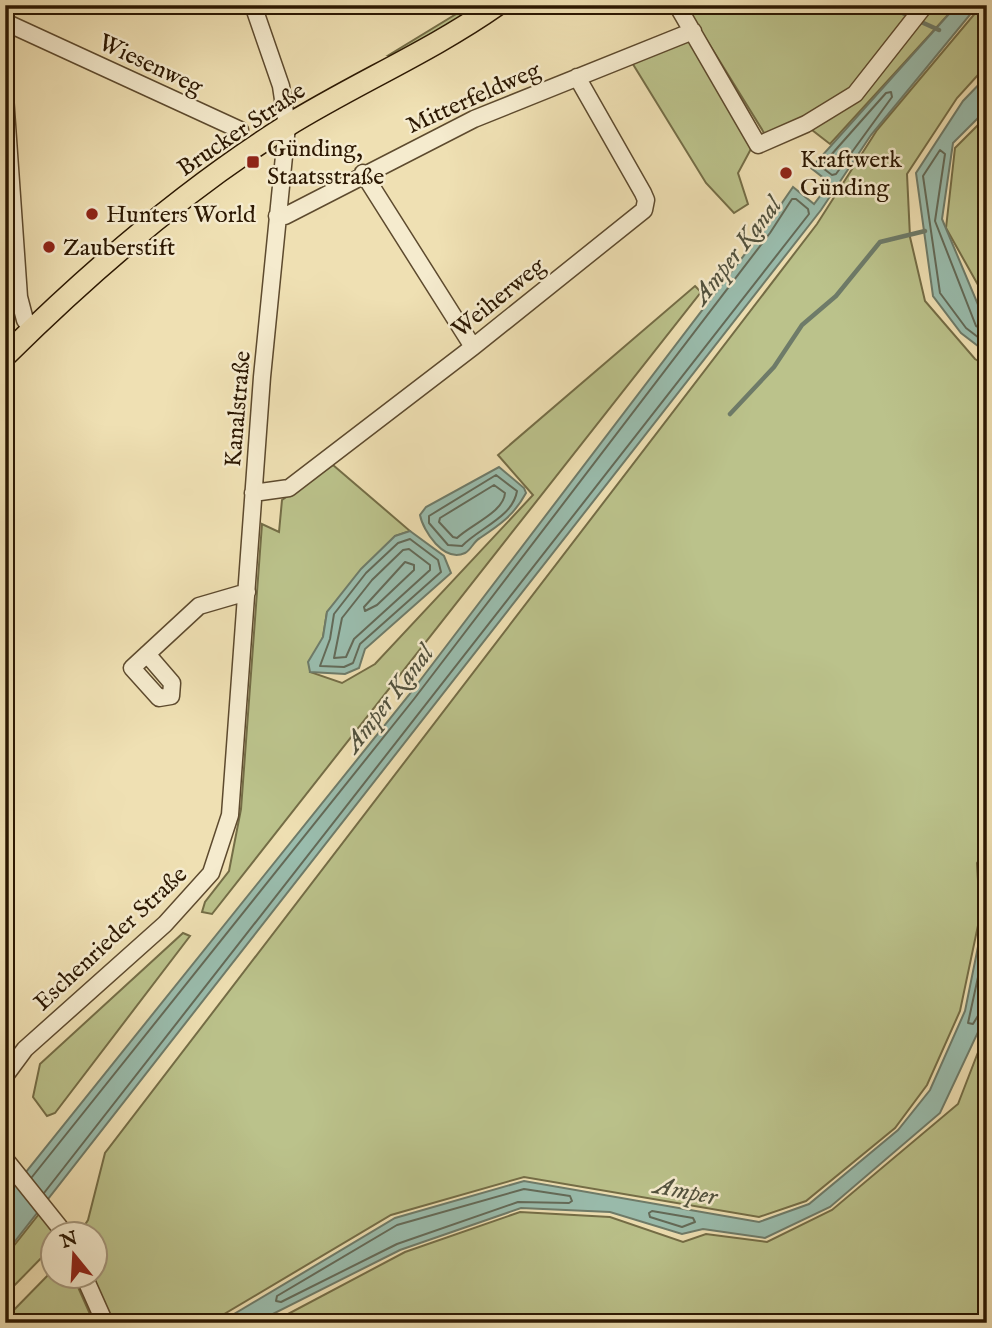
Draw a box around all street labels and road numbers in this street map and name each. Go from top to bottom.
street label: Wiesenweg [93,28,209,103]
street label: Mitterfeldweg [402,55,546,142]
street label: Brucker Straße [172,76,312,185]
street label: Weiherweg [446,250,553,345]
street label: Kanalstraße [218,350,259,469]
street label: Eschenrieder Straße [28,860,194,1018]

